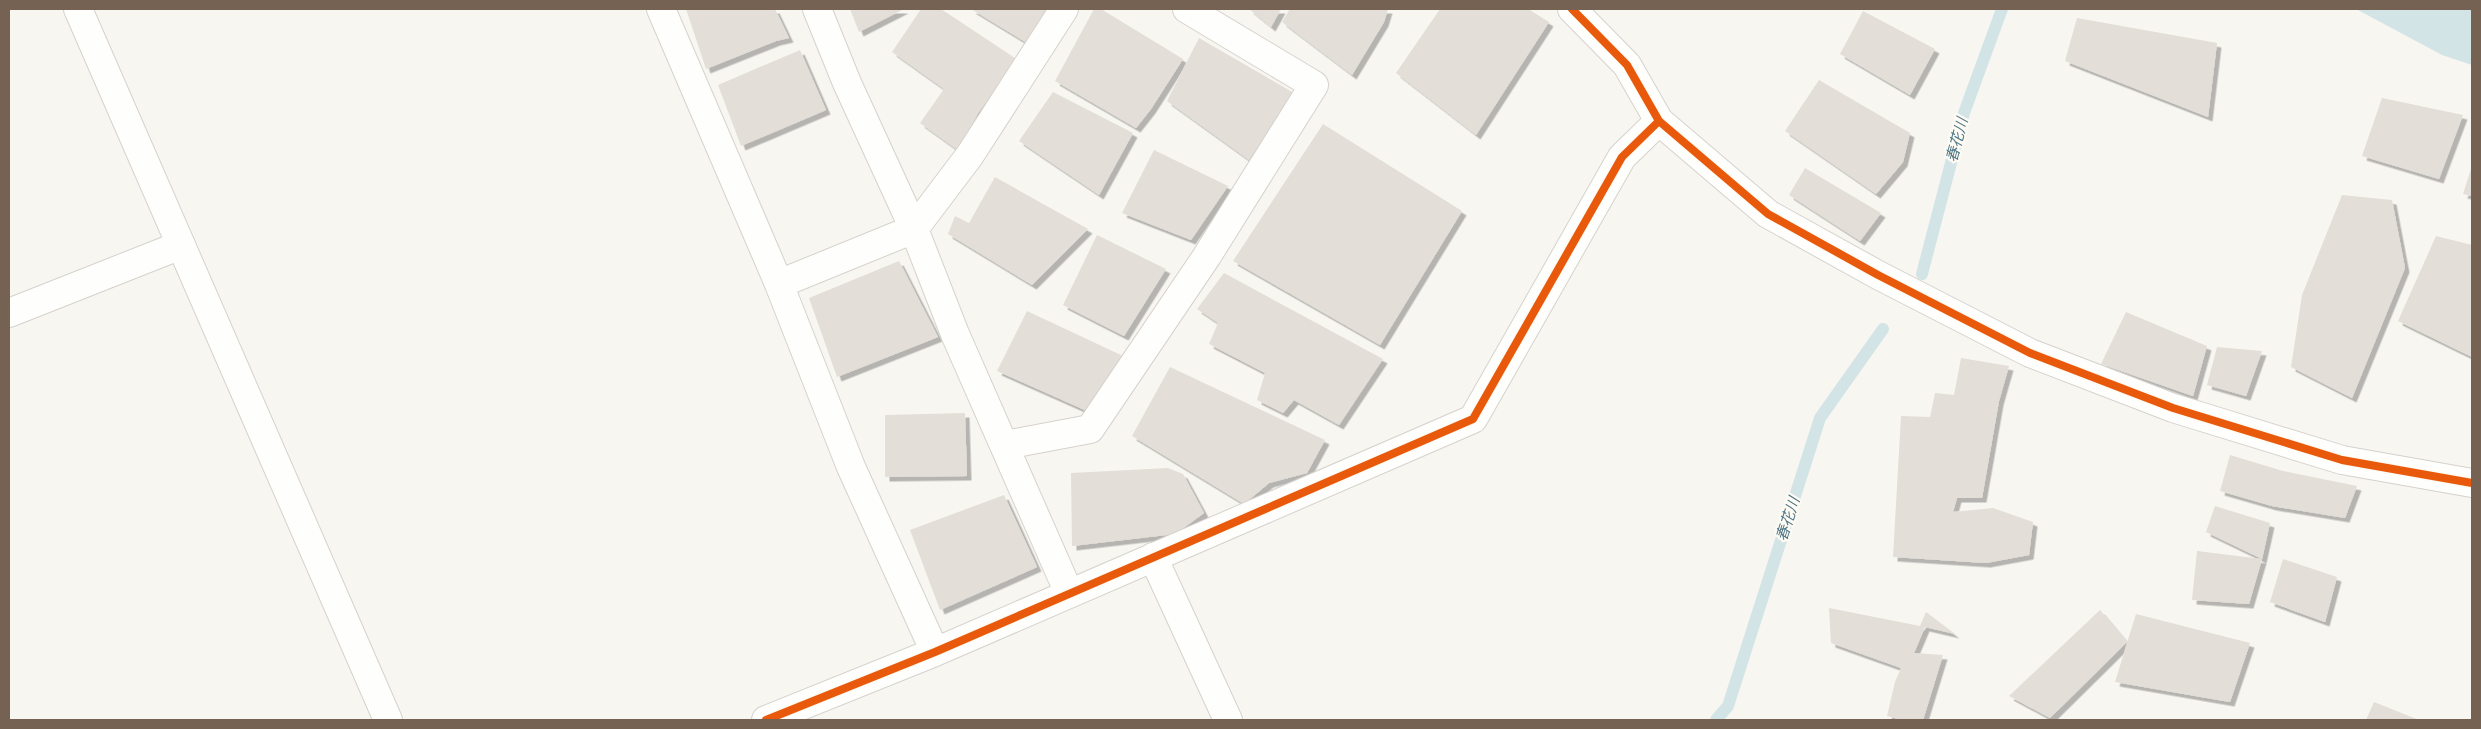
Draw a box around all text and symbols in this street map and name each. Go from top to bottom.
water label: 春花川 [1942,114,1972,164]
water label: 春花川 [1772,493,1804,543]

